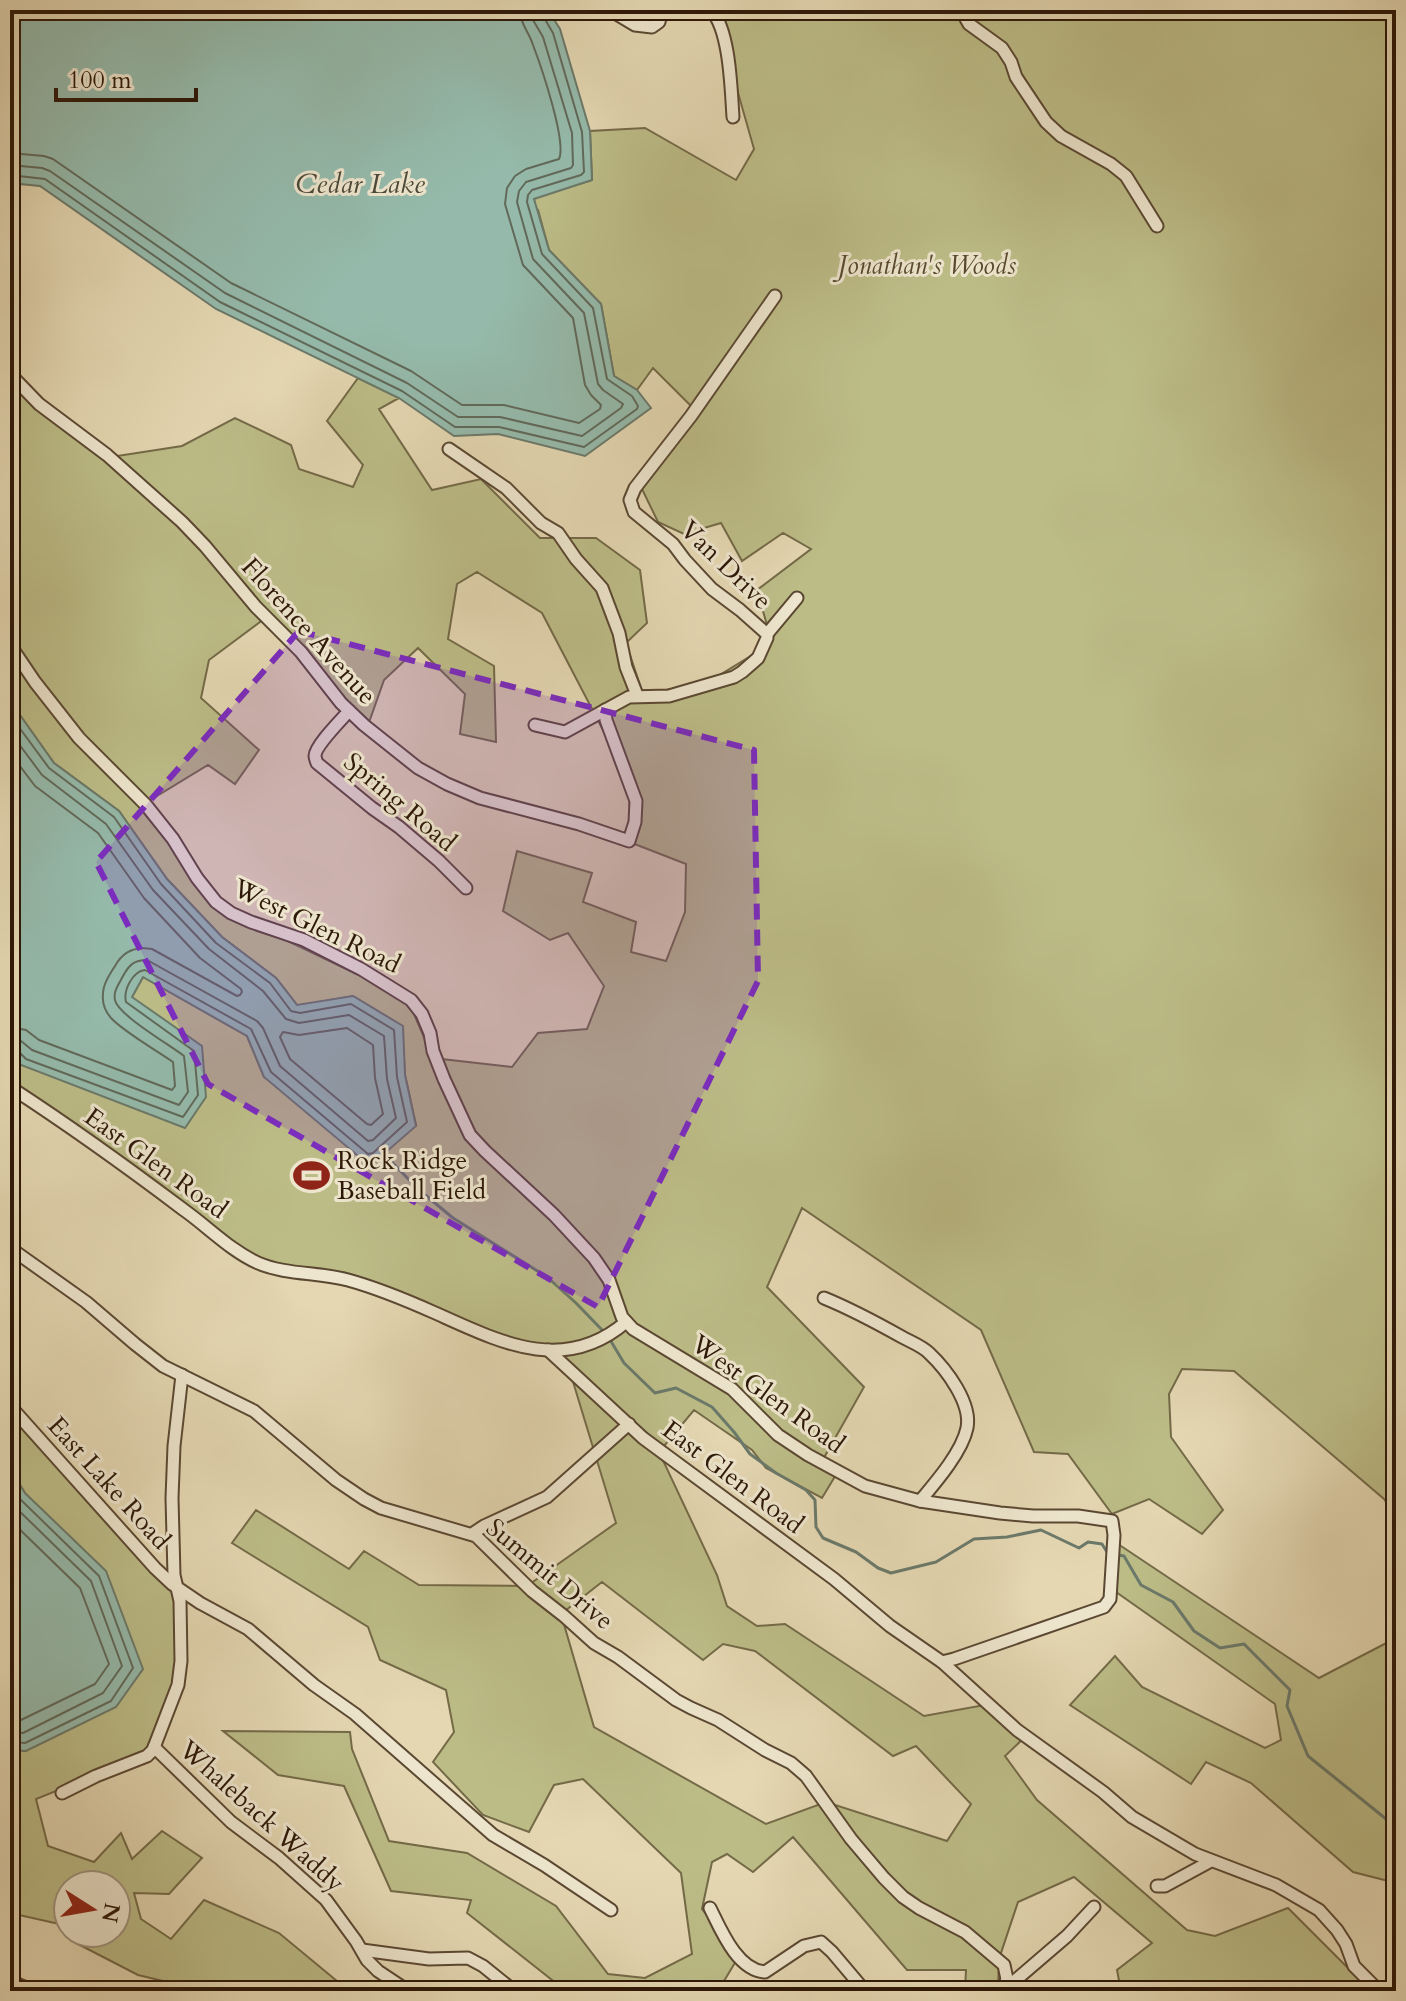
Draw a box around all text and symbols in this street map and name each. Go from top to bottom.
scale bar [56,52,196,102]
text: 100 m [68,64,132,97]
water label: Cedar Lake [295,165,425,203]
park label: Jonathan's Woods [832,248,1016,283]
street label: Van Drive [672,512,780,618]
street label: Florence Avenue [234,550,384,712]
street label: Spring Road [336,745,464,860]
street label: West Glen Road [226,870,407,982]
street label: East Glen Road [77,1099,235,1227]
place label: Rock Ridge Baseball Field [337,1143,486,1208]
sports icon: Rock Ridge Baseball Field [292,1156,330,1194]
street label: West Glen Road [683,1326,852,1462]
street label: East Lake Road [40,1409,178,1557]
street label: East Glen Road [655,1412,811,1542]
street label: Summit Drive [479,1510,621,1638]
street label: Whaleback Waddy [171,1731,353,1900]
north arrow [52,1869,132,1949]
text: N [94,1900,127,1925]

